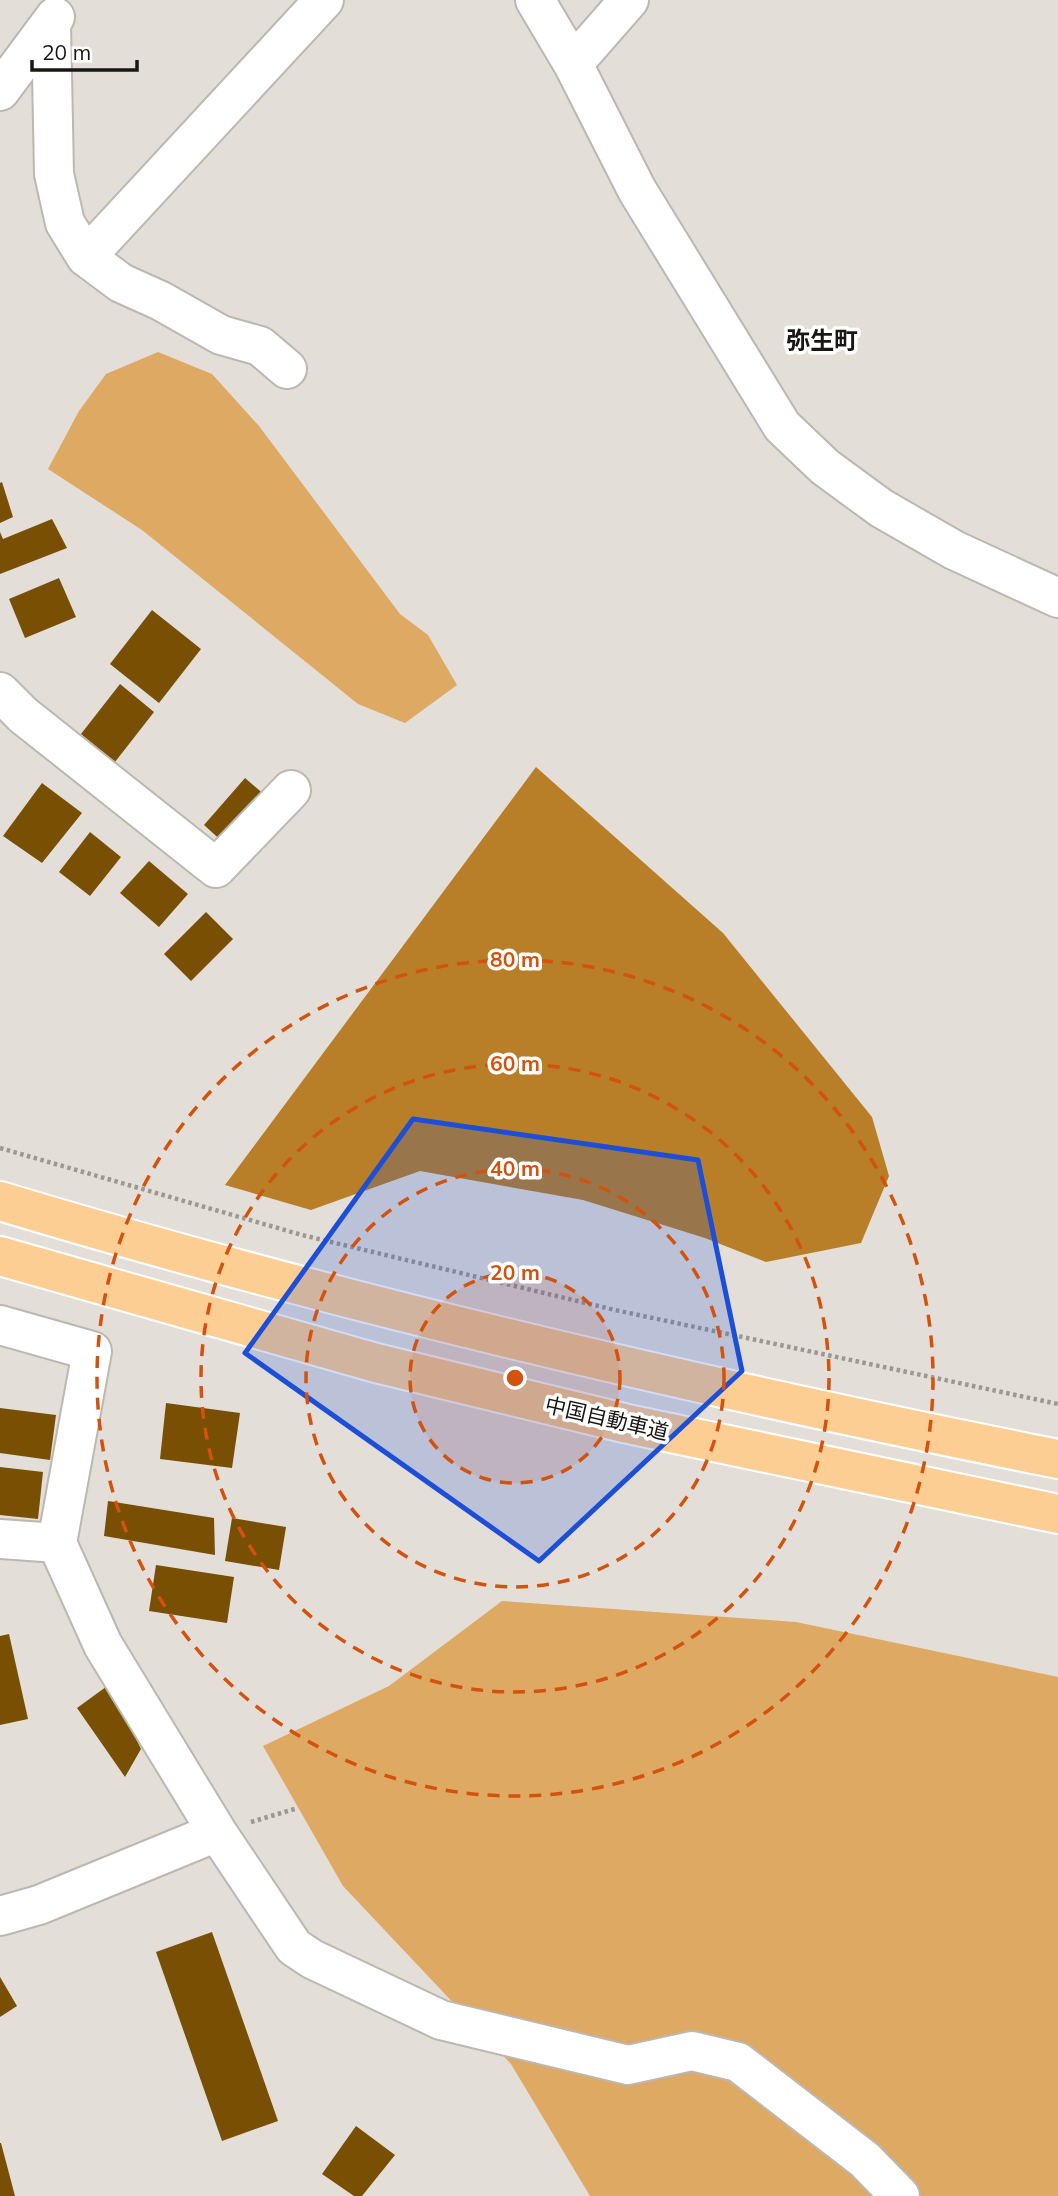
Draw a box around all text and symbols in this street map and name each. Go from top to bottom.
scale bar [32,28,136,72]
text: 20 m [42,39,91,65]
district label: 弥生町 [786,325,858,355]
text: 80 m [490,946,540,972]
text: 60 m [490,1050,540,1076]
text: 40 m [490,1155,540,1181]
text: 20 m [490,1259,540,1285]
centre of rings [503,1366,527,1390]
street label: 中国自動車道 [543,1391,671,1445]

